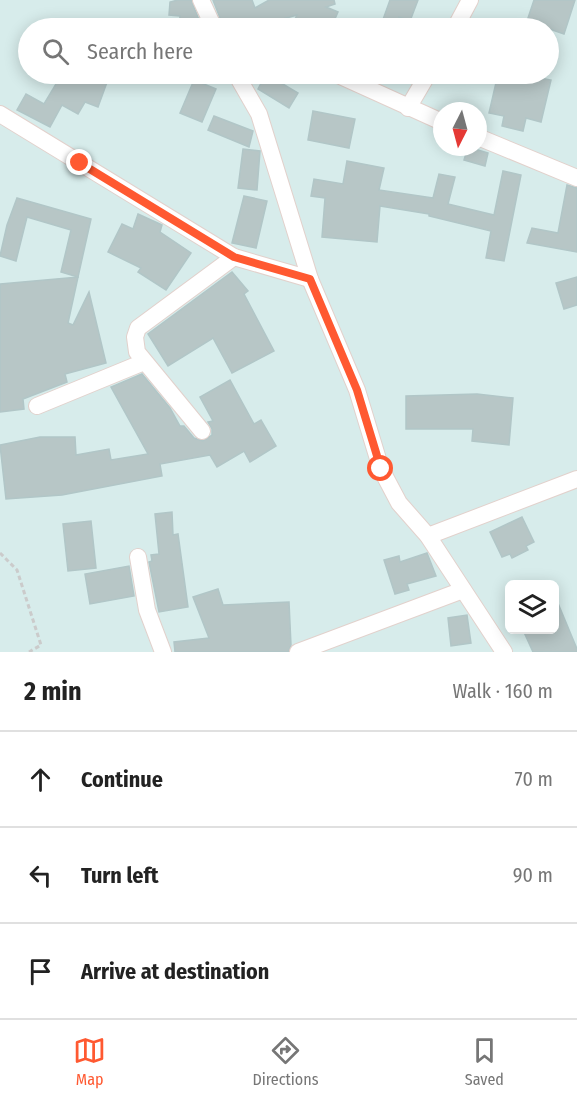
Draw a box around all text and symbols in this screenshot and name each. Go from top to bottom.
search box [18,18,559,84]
icon: search [39,35,72,68]
text: Search here [87,38,193,65]
north arrow [433,102,487,156]
route end [66,149,92,175]
route start [367,455,393,481]
map controls [505,580,559,634]
button: layers [505,580,559,634]
text: 2 min [24,676,82,707]
text: Walk · 160 m [453,679,553,703]
icon: ahead [24,763,57,796]
text: Continue [81,766,163,793]
text: 70 m [515,767,553,791]
icon: left [24,859,57,892]
text: Turn left [81,862,159,889]
text: 90 m [513,863,553,887]
icon: arrive [24,955,57,988]
text: Arrive at destination [81,958,269,985]
tab: Map [73,1034,106,1089]
tab: Directions [252,1034,319,1089]
tab: Saved [465,1034,504,1089]

